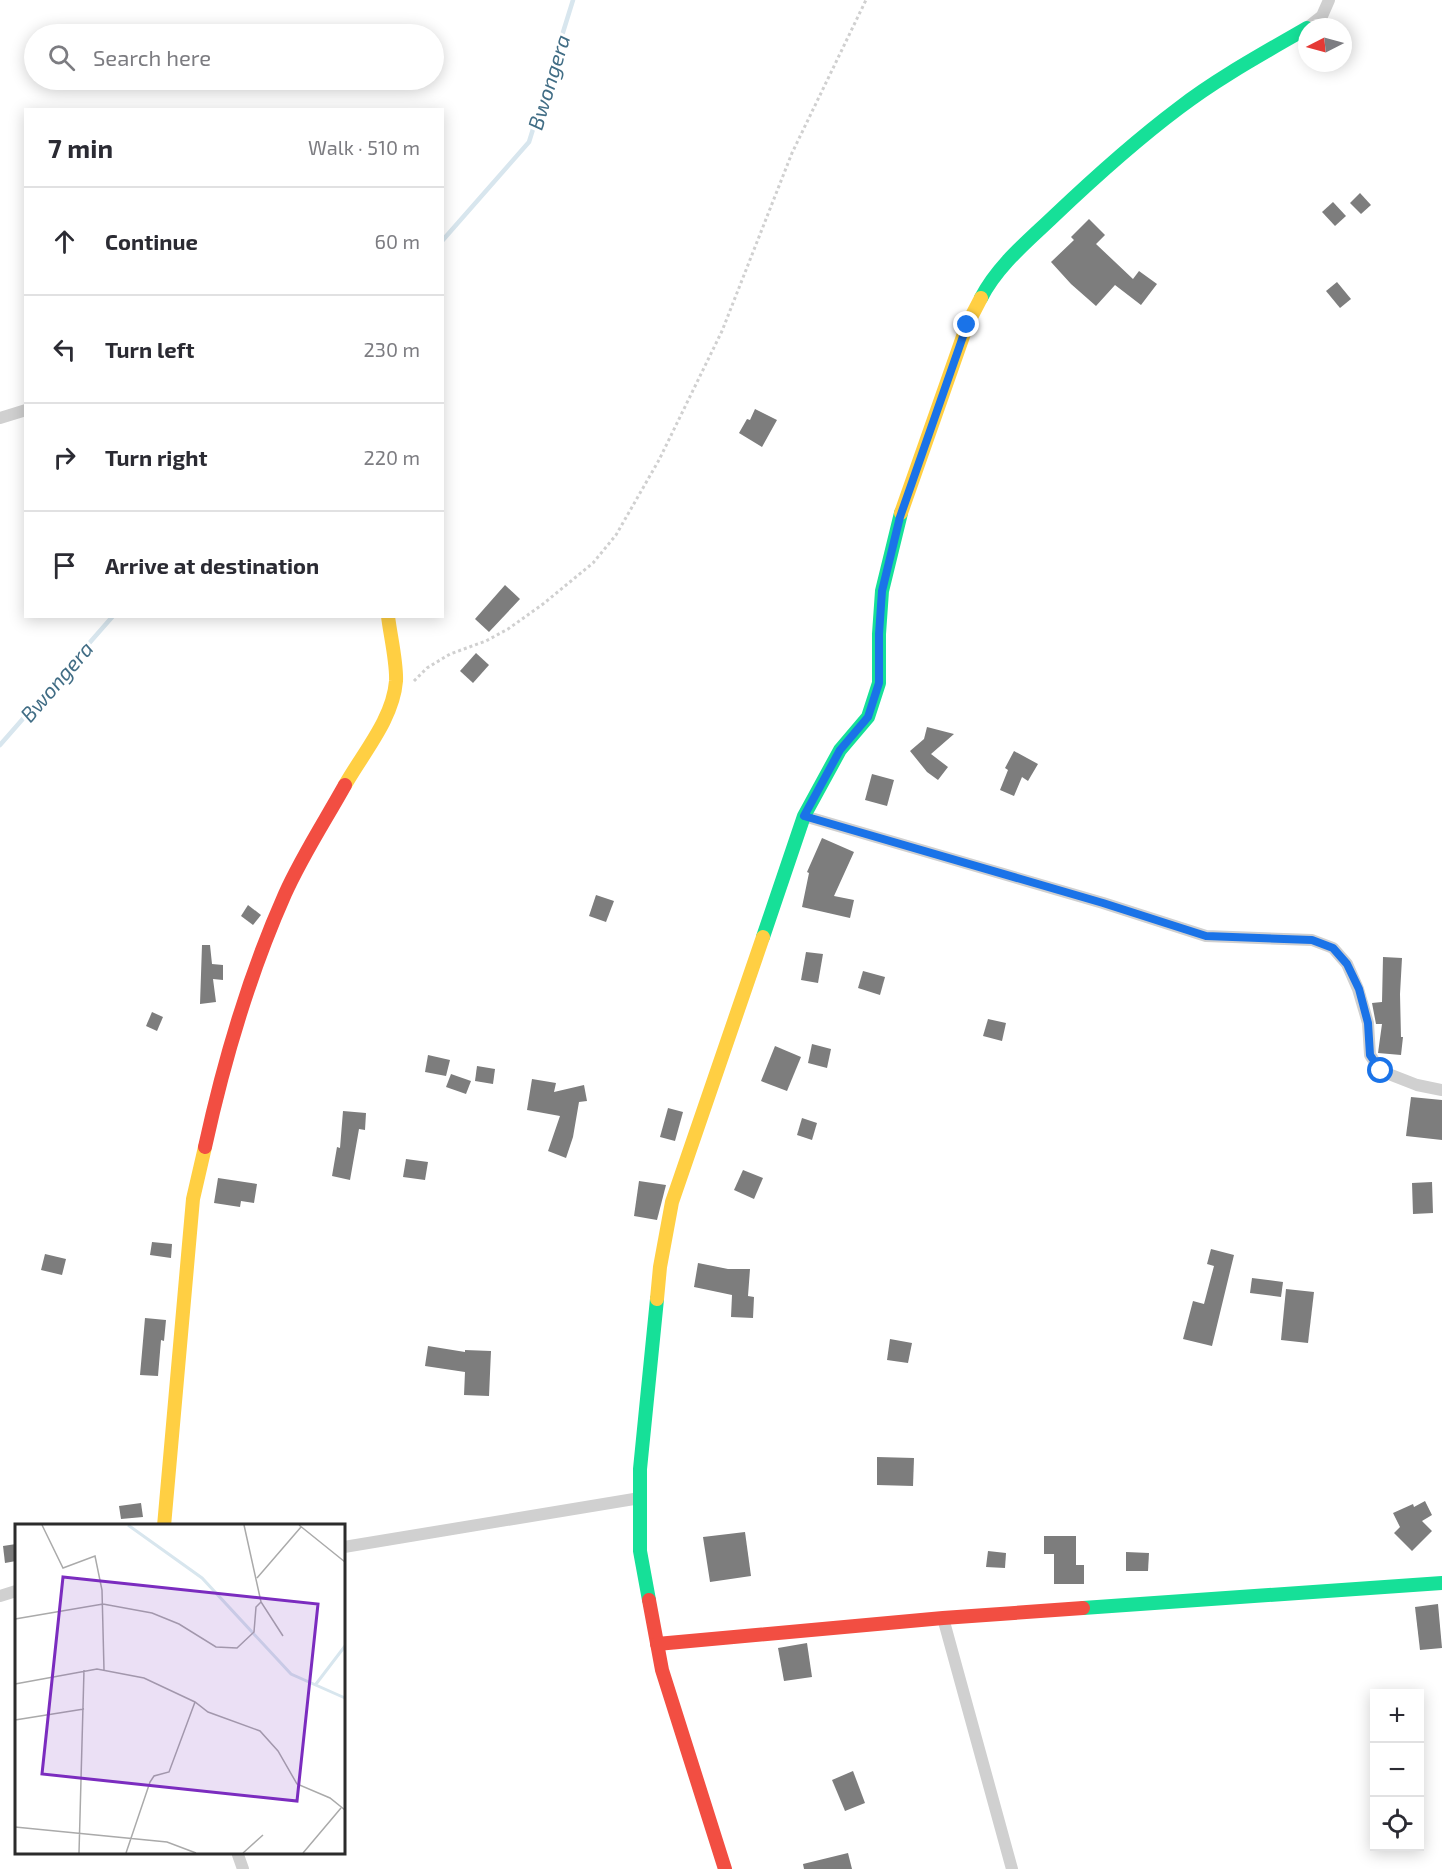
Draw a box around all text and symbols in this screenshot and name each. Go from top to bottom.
north arrow [1298,18,1352,72]
search box [24,24,444,90]
water label: Bwongera [522,31,574,133]
icon: search [45,41,78,74]
text: Search here [93,44,211,70]
text: 7 min [48,132,113,163]
text: Walk · 510 m [308,135,420,159]
icon: ahead [48,225,81,258]
text: Continue [105,228,198,254]
text: 60 m [375,229,420,253]
route end [953,311,979,337]
icon: left [48,333,81,366]
text: Turn left [105,336,194,362]
text: 230 m [364,337,420,361]
icon: right [48,441,81,474]
text: Turn right [105,444,207,470]
text: 220 m [363,445,420,469]
icon: arrive [48,549,81,582]
text: Arrive at destination [105,552,319,578]
water label: Bwongera [14,636,98,726]
route start [1367,1057,1393,1083]
inset map [15,1524,345,1854]
map controls [1370,1689,1424,1851]
button: + [1370,1689,1424,1743]
button: − [1370,1743,1424,1797]
button: locate [1370,1797,1424,1851]

